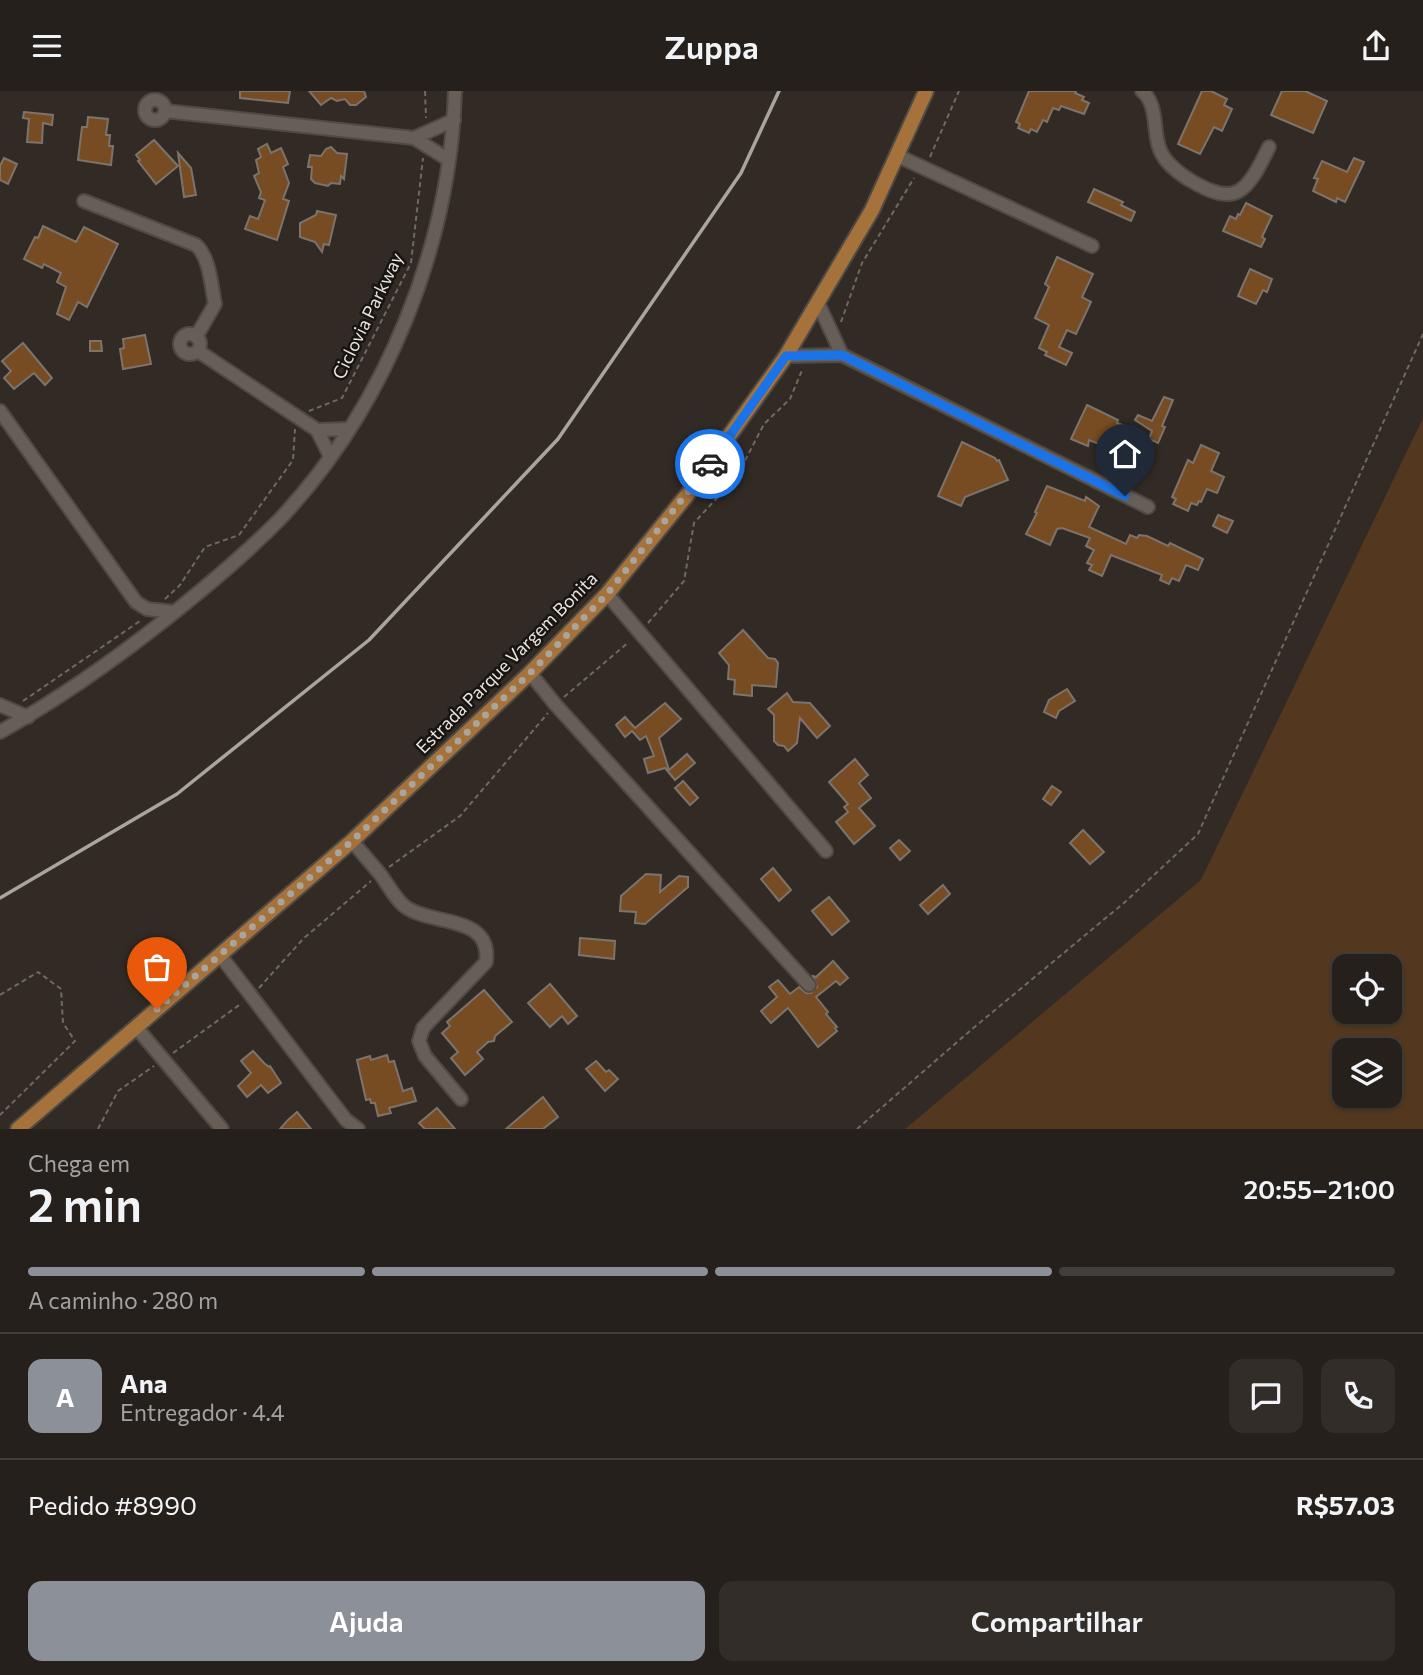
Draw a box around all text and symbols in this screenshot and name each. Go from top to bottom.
text: Zuppa [664,26,759,66]
icon: menu [28,27,66,65]
icon: share [1357,27,1395,65]
street label: Ciclovia Parkway [327,249,407,382]
pin [1095,424,1155,496]
courier [675,429,745,499]
icon: home [1106,435,1144,473]
icon: car [691,445,729,483]
street label: Estrada Parque Vargem Bonita [411,567,602,758]
pin [127,937,187,1009]
icon: bag [138,948,176,986]
map controls [1332,954,1402,1108]
button: locate [1332,954,1402,1024]
button: layers [1332,1038,1402,1108]
text: Chega em [28,1149,130,1177]
text: 20:55–21:00 [1244,1173,1395,1204]
text: 2 min [28,1175,142,1231]
text: A caminho · 280 m [28,1286,218,1314]
button: chat [1229,1359,1303,1433]
button: phone [1321,1359,1395,1433]
text: Ana [120,1367,167,1398]
text: A [56,1381,74,1412]
text: Entregador · 4.4 [120,1398,285,1426]
text: Pedido #8990 [28,1489,197,1520]
text: R$57.03 [1296,1489,1395,1520]
button: Ajuda [28,1581,705,1661]
button: Compartilhar [719,1581,1395,1661]

